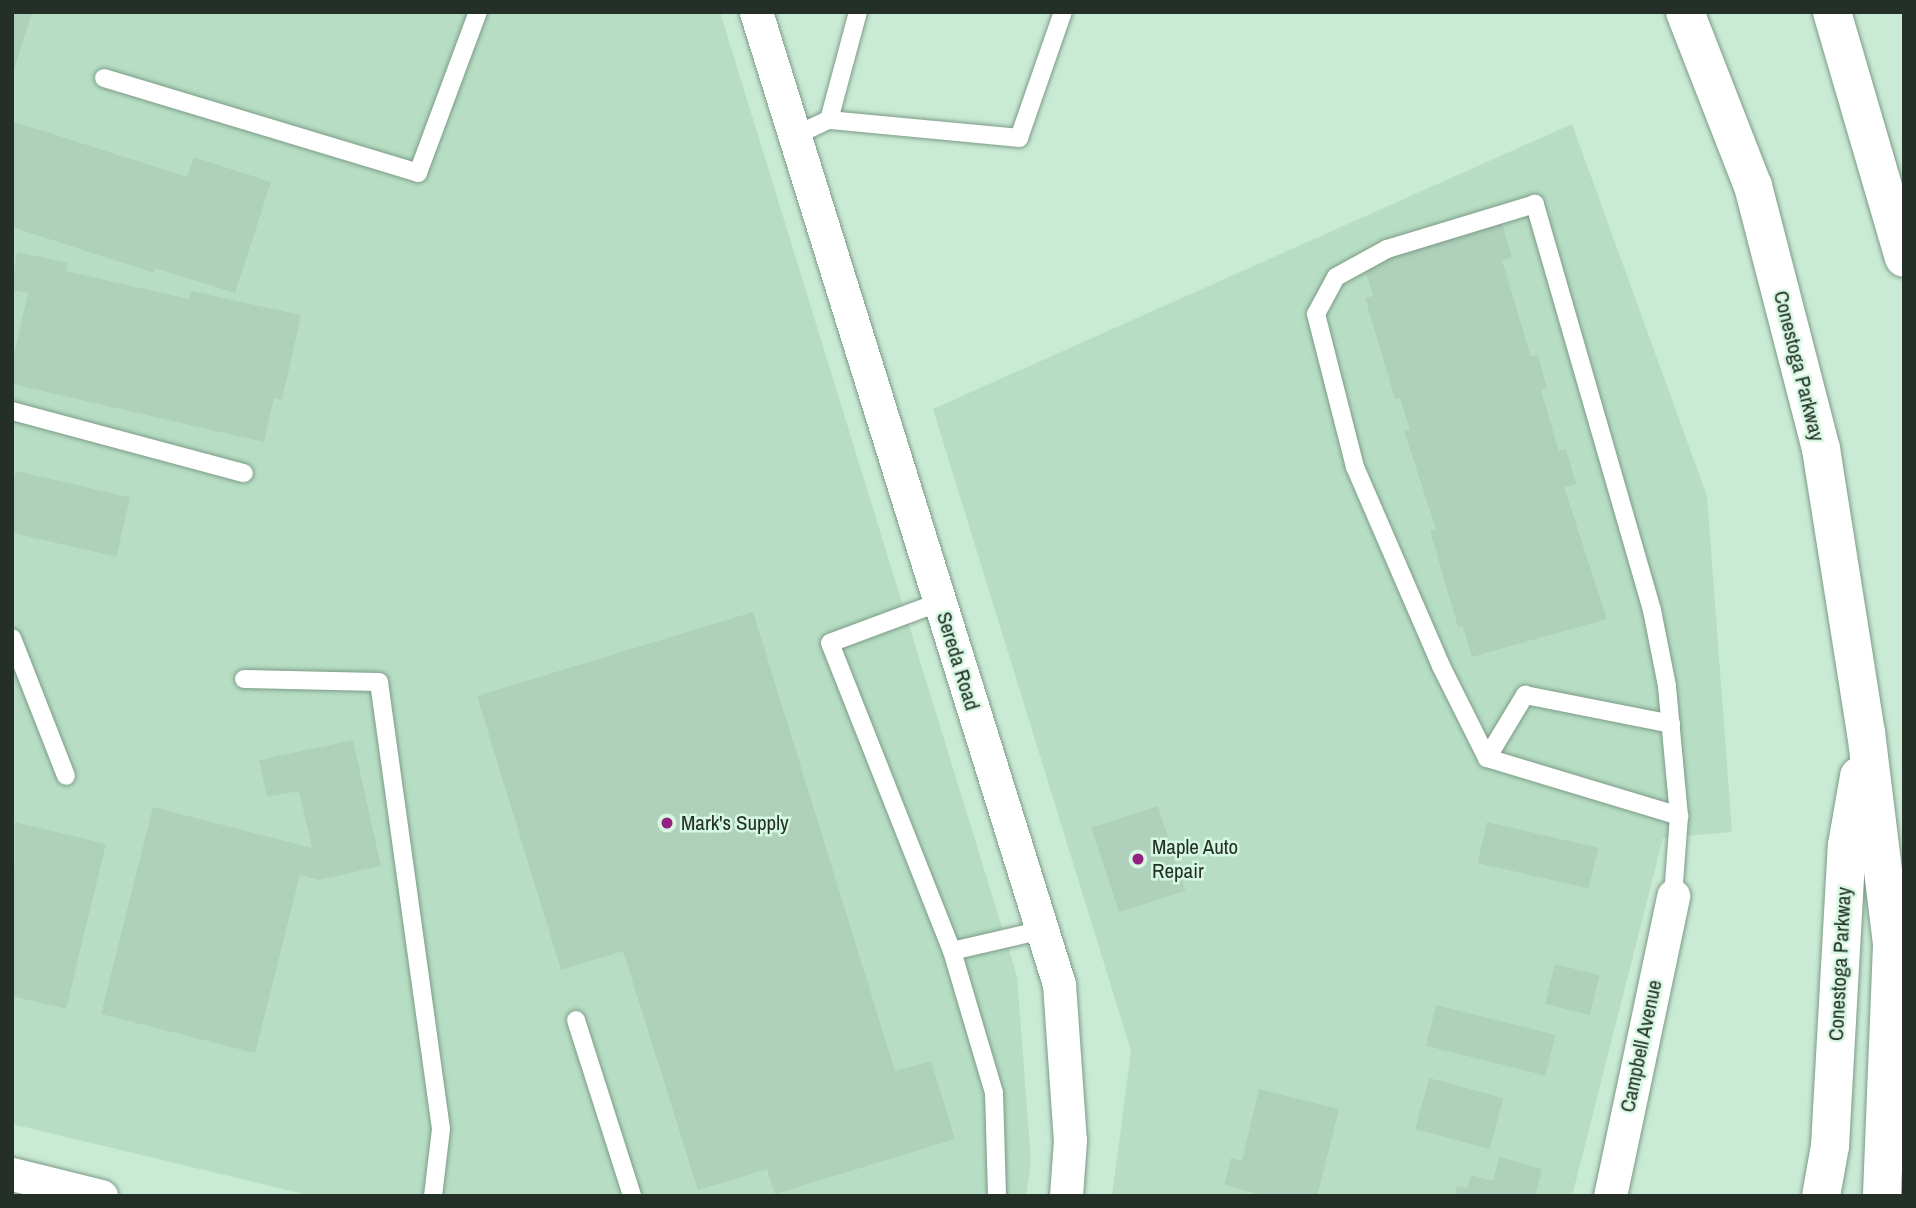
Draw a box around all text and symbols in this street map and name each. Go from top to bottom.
street label: Conestoga Parkway [1768,288,1830,444]
street label: Sereda Road [931,609,985,713]
place label: Mark's Supply [681,810,789,836]
marker: Mark's Supply [659,815,675,831]
place label: Maple Auto Repair [1152,834,1239,884]
marker: Maple Auto Repair [1130,851,1146,867]
street label: Conestoga Parkway [1823,886,1857,1042]
street label: Campbell Avenue [1615,977,1667,1115]

